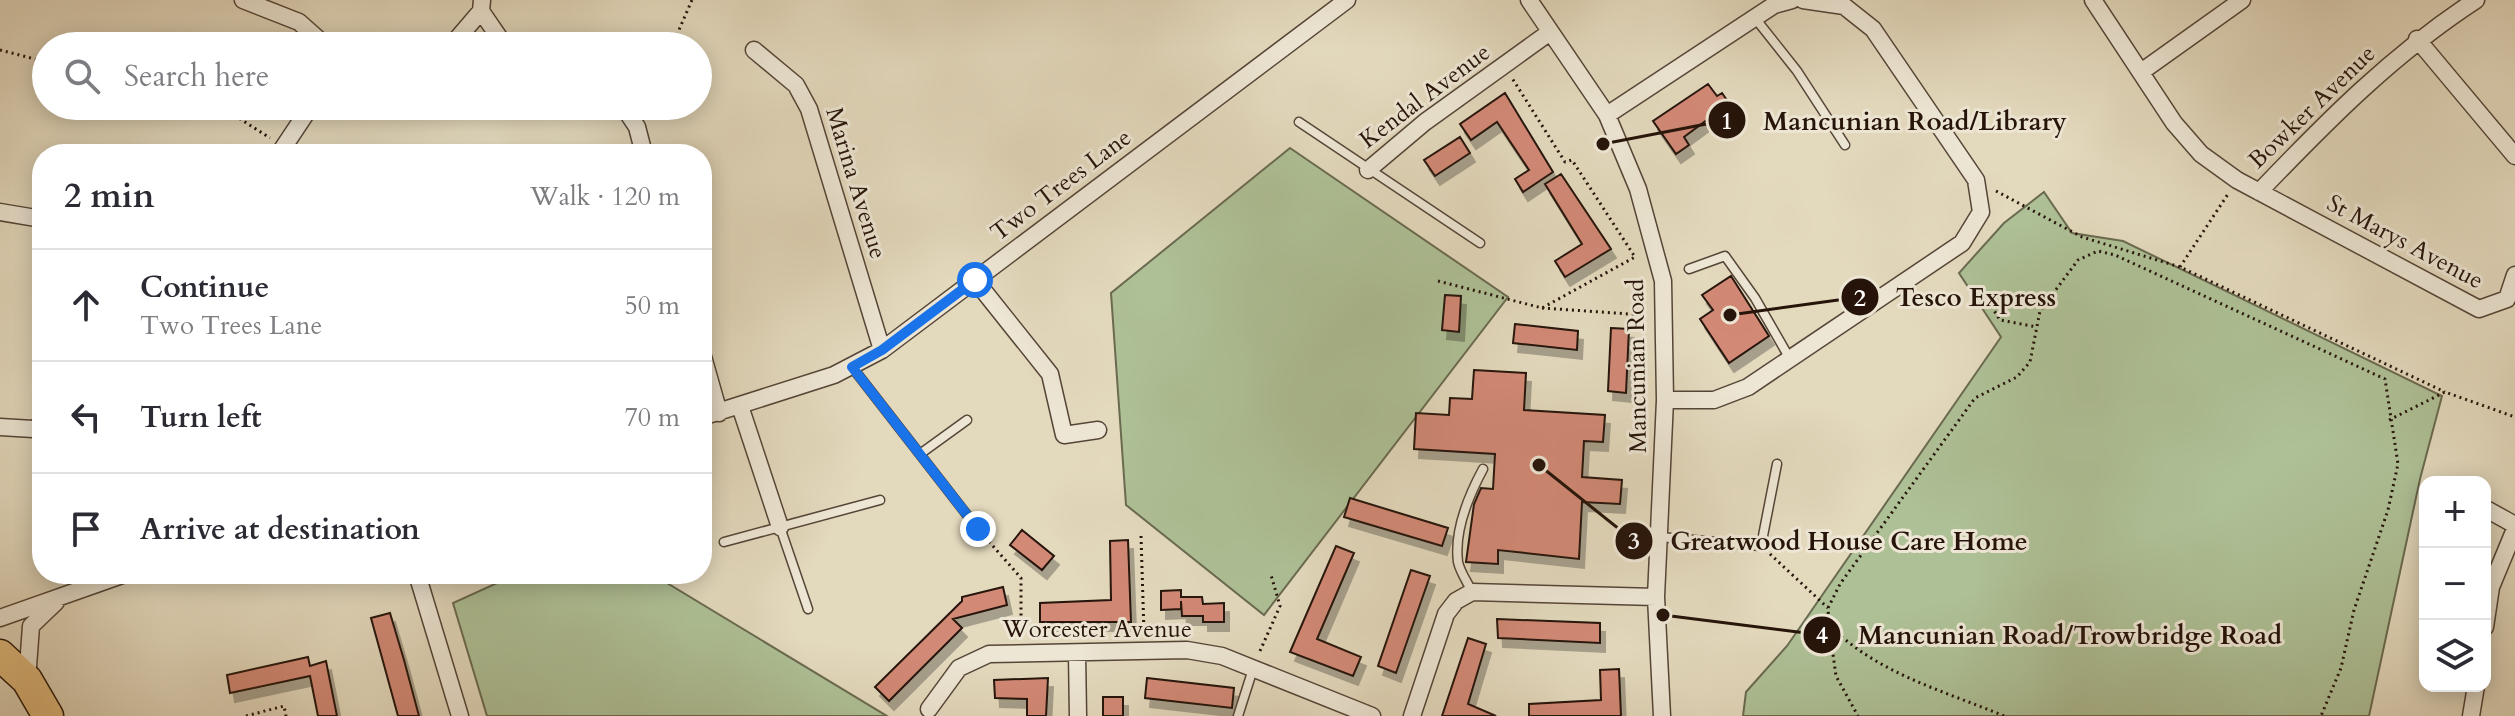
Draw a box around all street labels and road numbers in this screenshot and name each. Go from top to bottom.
street label: Kendal Avenue [1353,36,1497,156]
street label: Bowker Avenue [2241,38,2383,176]
street label: Marina Avenue [817,103,895,263]
street label: Two Trees Lane [984,121,1138,249]
street label: St Marys Avenue [2321,187,2489,297]
street label: Mancunian Road [1619,278,1655,453]
street label: Worcester Avenue [1001,613,1192,646]

